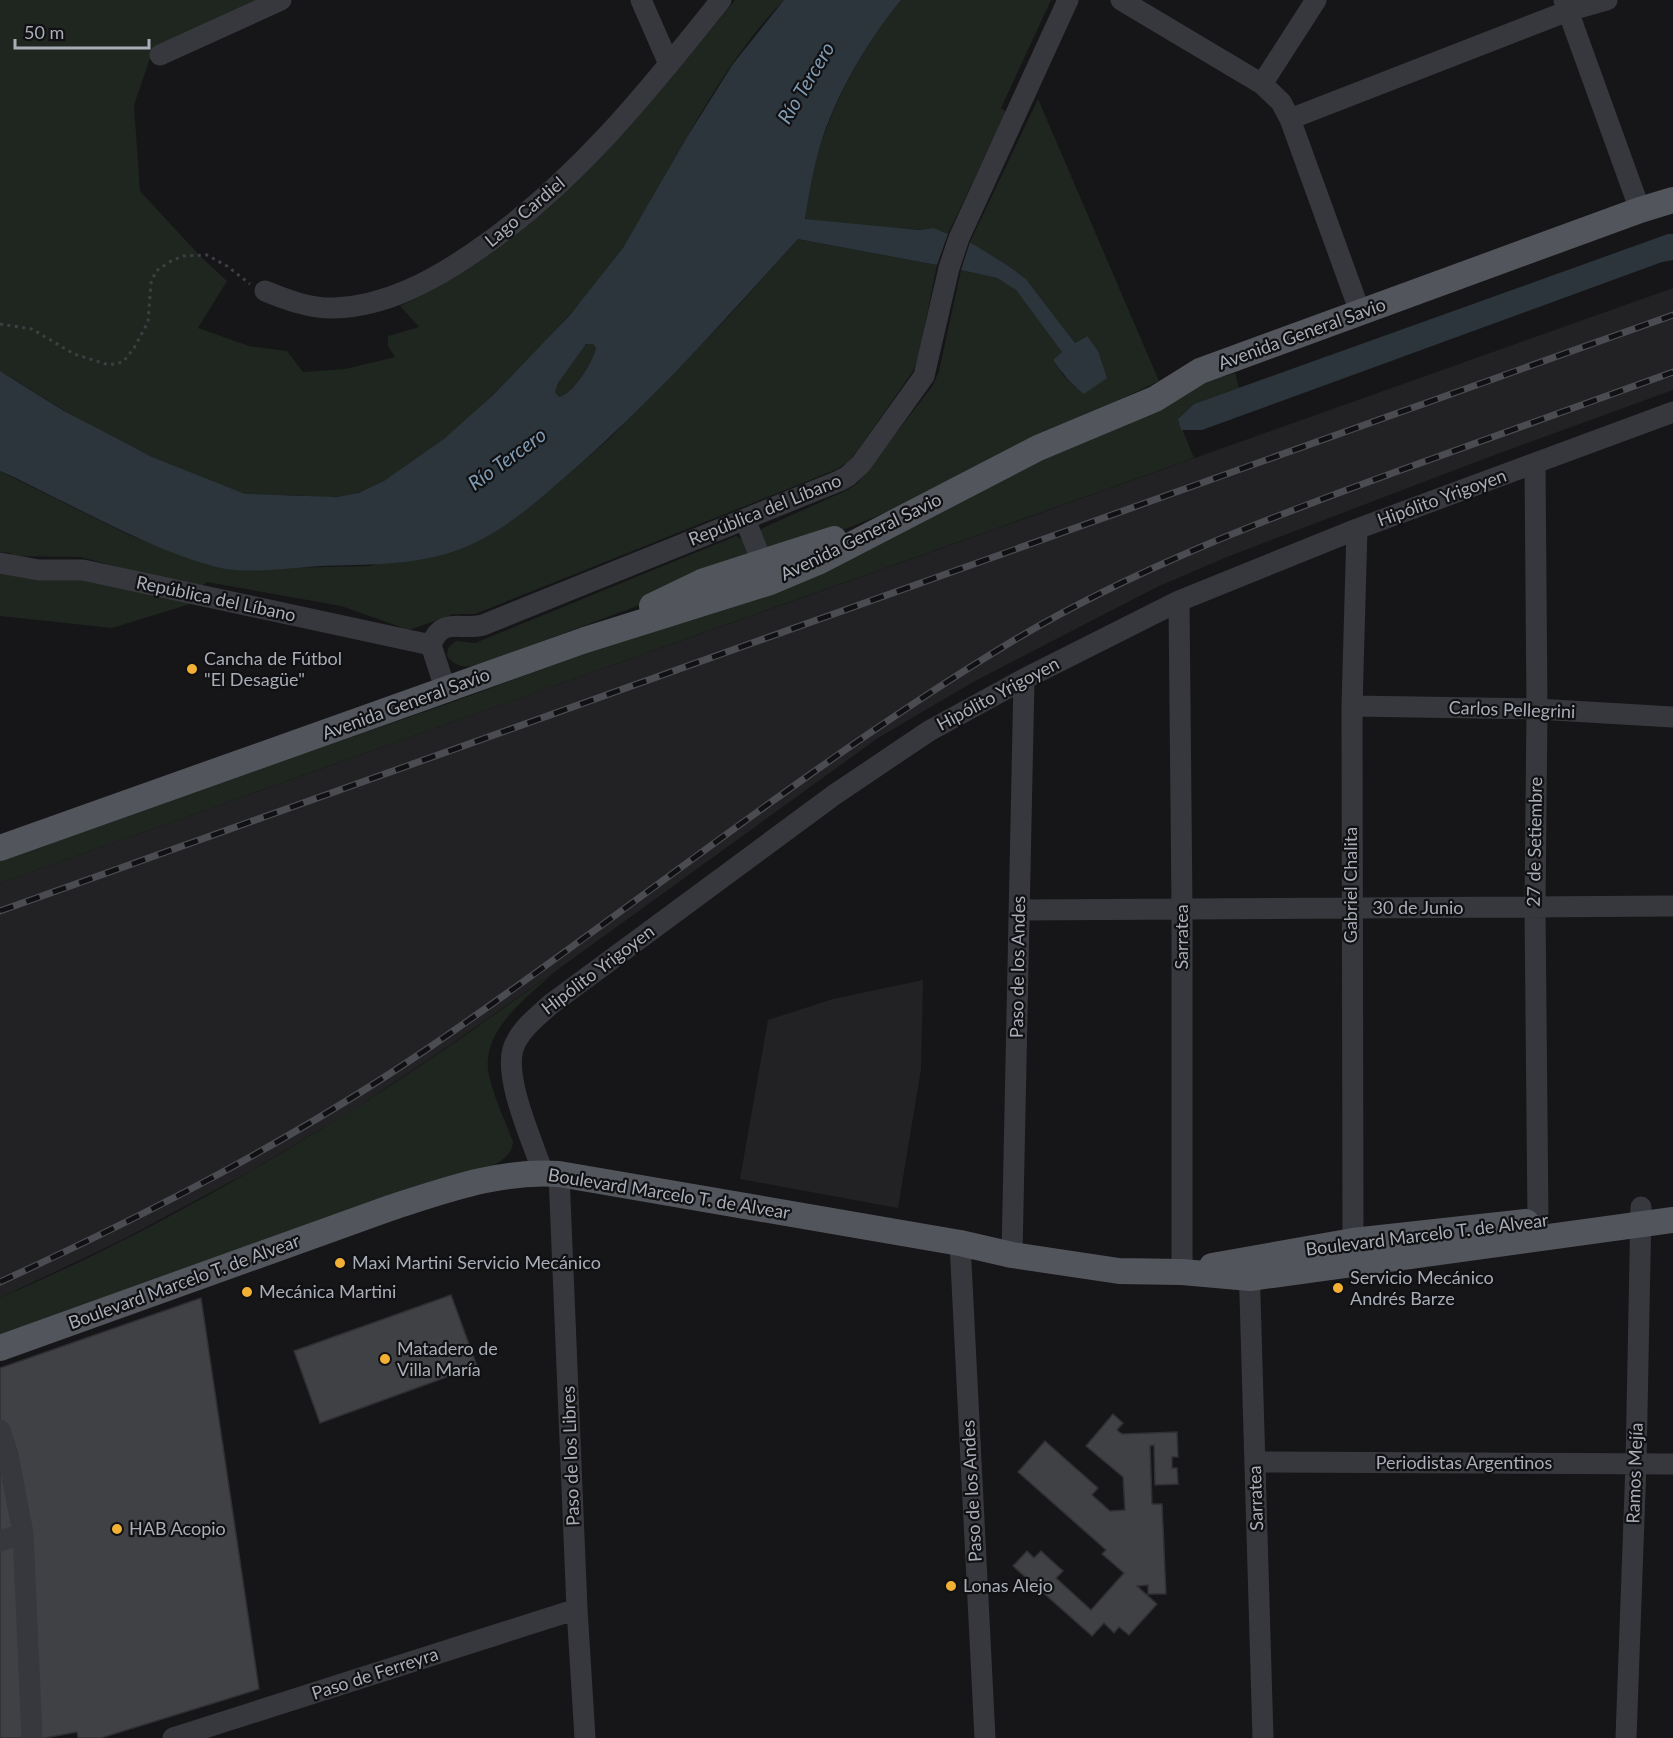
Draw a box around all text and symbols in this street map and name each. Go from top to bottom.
scale bar [15,12,148,50]
text: 50 m [24,21,64,43]
water label: Río Tercero [771,37,839,128]
street label: Lago Cardiel [480,171,569,251]
street label: Avenida General Savio [1215,293,1388,374]
water label: Río Tercero [463,422,550,495]
street label: Hipólito Yrigoyen [1374,464,1509,531]
street label: República del Líbano [685,468,844,550]
street label: Avenida General Savio [776,488,945,585]
street label: República del Líbano [134,570,298,626]
place label: Cancha de Fútbol "El Desagüe" [204,647,342,690]
street label: Hipólito Yrigoyen [932,652,1063,735]
marker: Cancha de Fútbol "El Desagüe" [185,662,199,676]
street label: Avenida General Savio [319,663,492,744]
street label: Carlos Pellegrini [1448,696,1576,722]
street label: 27 de Setiembre [1522,777,1546,907]
street label: Gabriel Chalita [1339,827,1361,943]
street label: Paso de los Andes [1005,896,1029,1038]
street label: 30 de Junio [1372,896,1464,918]
street label: Sarratea [1170,904,1192,970]
street label: Hipólito Yrigoyen [537,920,658,1019]
street label: Boulevard Marcelo T. de Alvear [547,1163,792,1223]
street label: Boulevard Marcelo T. de Alvear [1304,1208,1550,1260]
street label: Boulevard Marcelo T. de Alvear [65,1229,303,1333]
place label: Maxi Martini Servicio Mecánico [352,1251,601,1273]
marker: Maxi Martini Servicio Mecánico [333,1256,347,1270]
place label: Servicio Mecánico Andrés Barze [1350,1266,1494,1309]
place label: Mecánica Martini [259,1280,396,1302]
marker: Servicio Mecánico Andrés Barze [1331,1281,1345,1295]
marker: Mecánica Martini [240,1285,254,1299]
place label: Matadero de Villa María [397,1337,498,1380]
marker: Matadero de Villa María [378,1352,392,1366]
street label: Paso de los Libres [557,1385,583,1527]
street label: Paso de los Andes [956,1419,986,1563]
street label: Ramos Mejía [1621,1422,1647,1524]
street label: Periodistas Argentinos [1376,1451,1552,1473]
street label: Sarratea [1243,1465,1267,1531]
place label: HAB Acopio [129,1517,226,1539]
marker: HAB Acopio [110,1522,124,1536]
place label: Lonas Alejo [963,1574,1053,1596]
marker: Lonas Alejo [944,1579,958,1593]
street label: Paso de Ferreyra [309,1642,441,1704]

